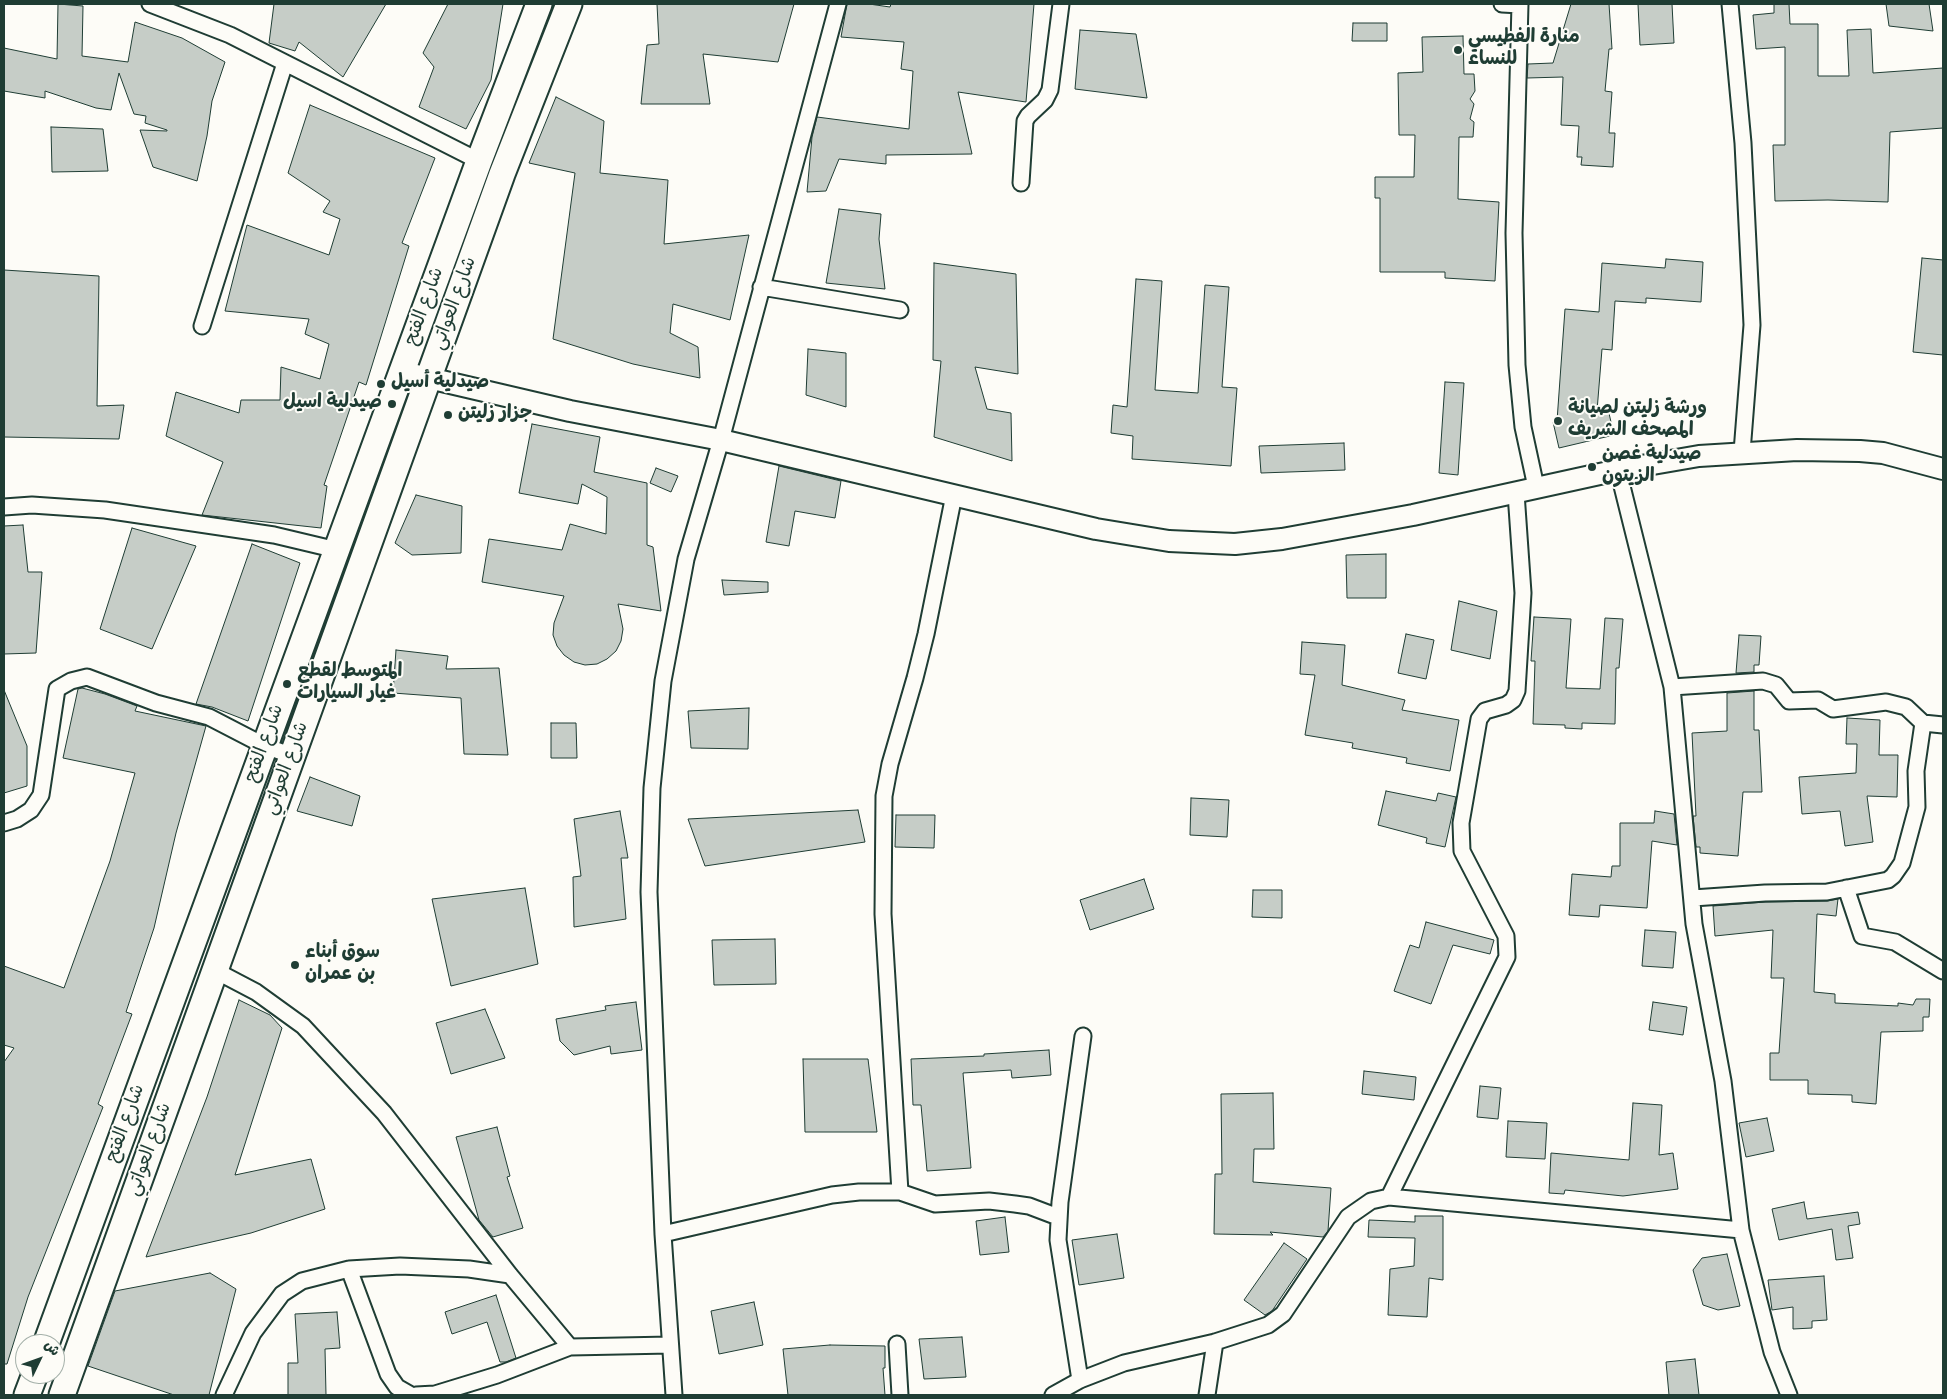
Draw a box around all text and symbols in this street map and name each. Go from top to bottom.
place label: منارة الفطيسي للنساء [1468,28,1580,72]
marker: منارة الفطيسي للنساء [1452,44,1464,56]
street label: شارع العواتي [429,254,483,354]
street label: شارع الفتح [401,265,451,349]
place label: صيدلية أسيل [391,373,489,395]
marker: صيدلية أسيل [375,378,387,390]
place label: صيدلية اسيل [283,393,382,415]
marker: صيدلية اسيل [386,398,398,410]
place label: ورشة زليتن لصيانة المصحف الشريف [1568,399,1707,443]
place label: جزار زليتن [458,404,532,426]
marker: جزار زليتن [442,409,454,421]
marker: ورشة زليتن لصيانة المصحف الشريف [1552,415,1564,427]
place label: صيدلية غصن الزيتون [1602,445,1701,489]
marker: صيدلية غصن الزيتون [1586,461,1598,473]
place label: المتوسط لقطع غيار السيارات [297,662,402,706]
marker: المتوسط لقطع غيار السيارات [281,678,293,690]
street label: شارع الفتح [241,702,291,786]
street label: شارع العواتي [261,719,315,819]
place label: سوق أبناء بن عمران [305,943,380,987]
marker: سوق أبناء بن عمران [289,959,301,971]
street label: شارع الفتح [102,1082,152,1166]
street label: شارع العواتي [124,1100,178,1200]
north arrow [15,1334,65,1384]
text: ش [39,1338,62,1361]

